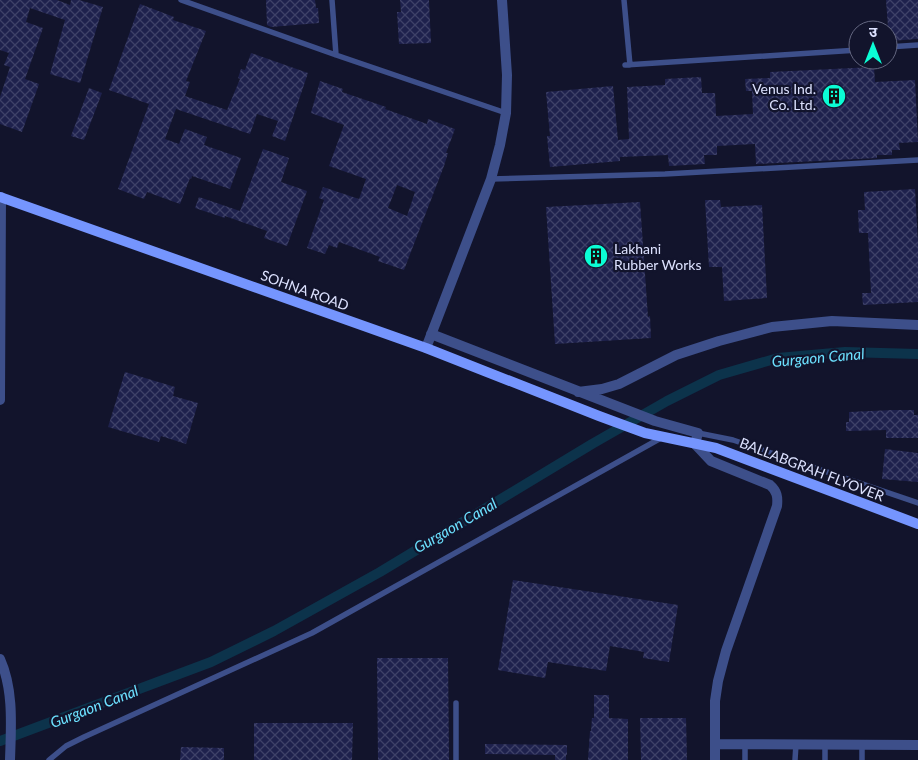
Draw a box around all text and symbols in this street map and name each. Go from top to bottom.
north arrow [848,20,898,70]
text: उ [869,23,878,40]
place label: Venus Ind. Co. Ltd. [752,80,816,113]
building icon: Venus Ind. Co. Ltd. [821,83,847,109]
place label: Lakhani Rubber Works [614,240,701,273]
building icon: Lakhani Rubber Works [583,243,609,269]
street label: SOHNA ROAD [259,266,351,314]
water label: Gurgaon Canal [771,344,866,370]
street label: BALLABGRAH FLYOVER [737,434,887,504]
water label: Gurgaon Canal [410,494,500,556]
water label: Gurgaon Canal [47,681,141,731]

